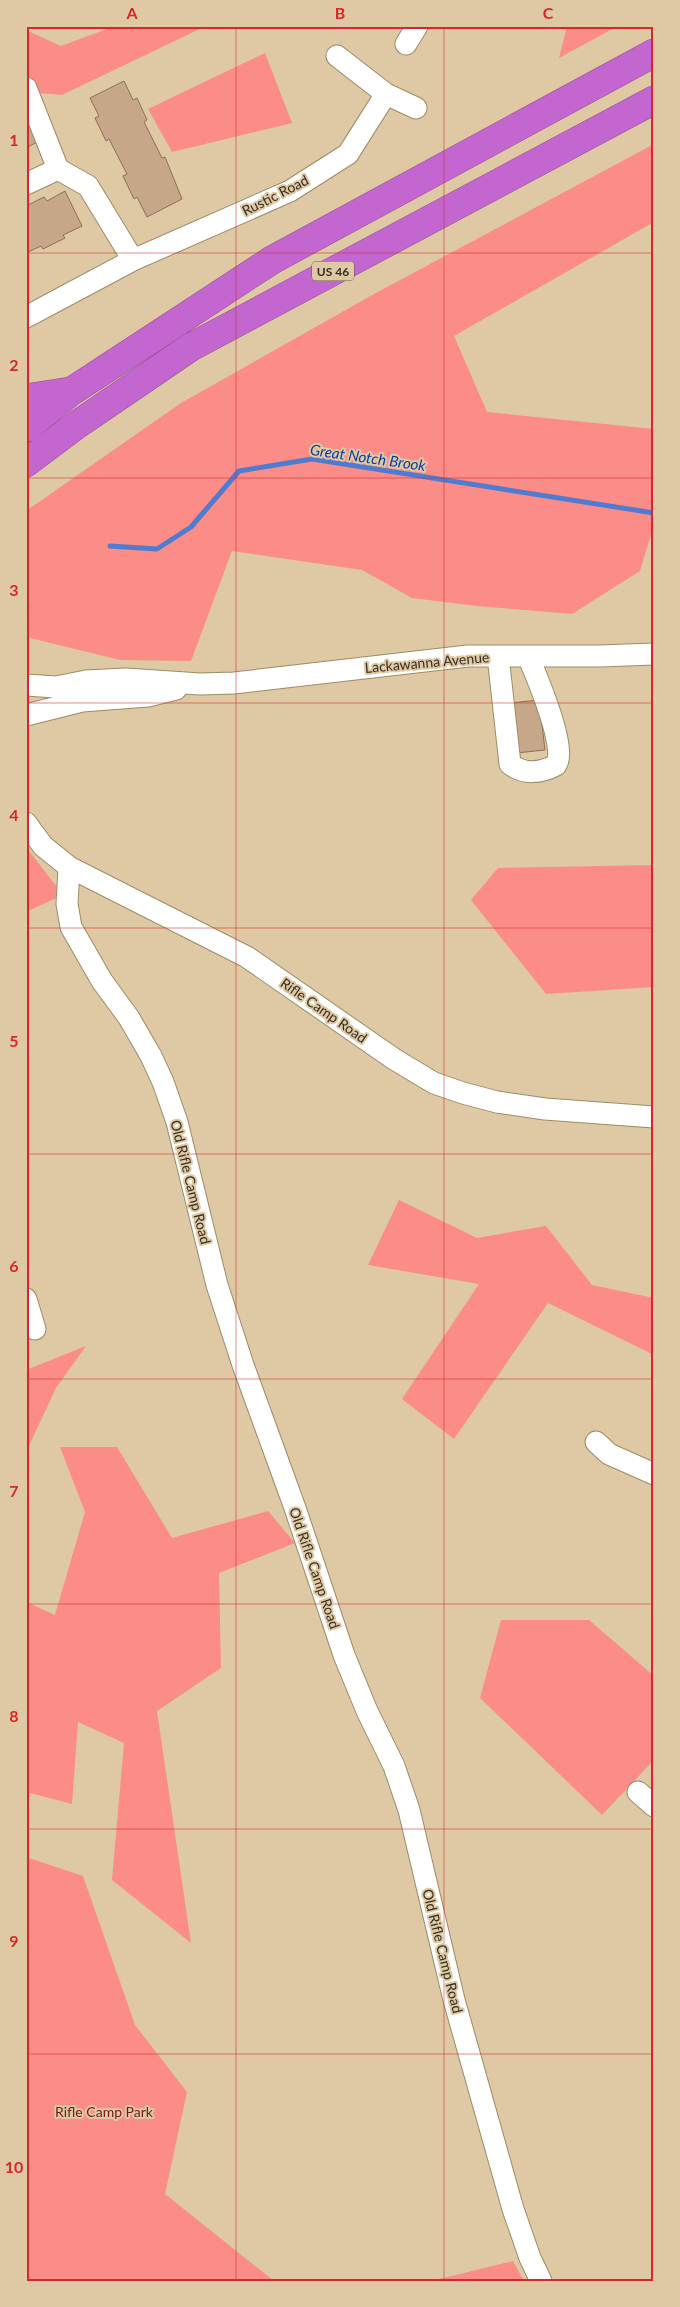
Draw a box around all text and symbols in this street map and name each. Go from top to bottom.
text: A [125,3,138,22]
text: B [335,3,345,22]
text: C [543,3,554,22]
text: 1 [9,130,19,149]
street label: Rustic Road [239,171,311,219]
road number: US 46 [312,262,354,280]
text: 2 [9,355,19,374]
water label: Great Notch Brook [309,440,428,474]
text: 3 [9,580,19,599]
street label: Lackawanna Avenue [364,648,490,676]
text: 4 [9,805,19,824]
street label: Rifle Camp Road [278,974,370,1046]
text: 5 [9,1031,19,1050]
street label: Old Rifle Camp Road [167,1118,215,1246]
text: 6 [9,1256,19,1275]
text: 7 [9,1481,19,1500]
street label: Old Rifle Camp Road [286,1505,344,1631]
text: 8 [9,1706,19,1725]
street label: Old Rifle Camp Road [419,1887,467,2015]
text: 9 [9,1931,19,1950]
park label: Rifle Camp Park [55,2103,154,2120]
text: 10 [5,2157,23,2176]

